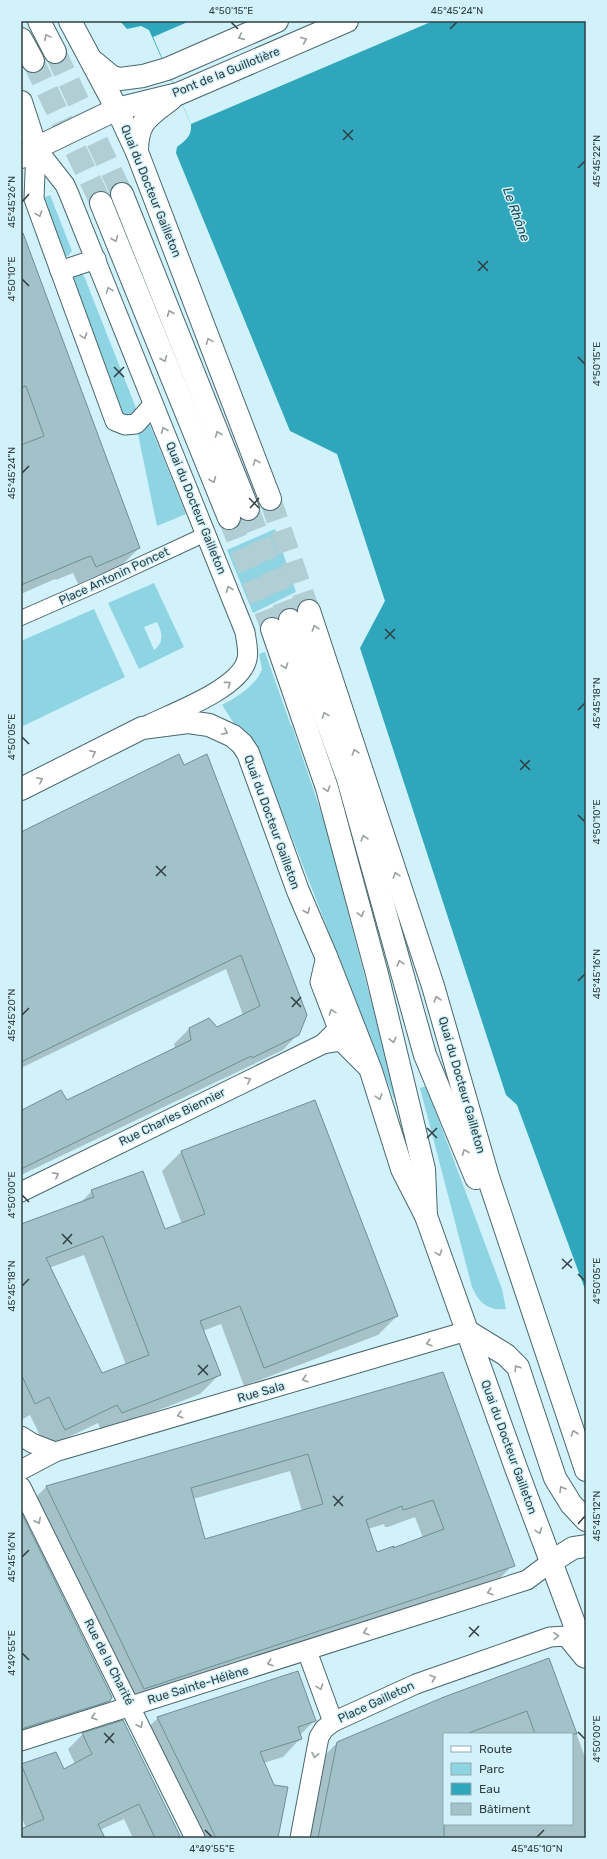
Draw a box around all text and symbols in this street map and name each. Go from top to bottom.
text: 4°50'15"E [209,5,253,17]
text: 45°45'24"N [431,5,483,17]
one-way arrow [238,32,245,40]
one-way arrow [44,33,52,41]
one-way arrow [300,36,307,44]
street label: Pont de la Guillotière [170,44,282,100]
street label: Quai du Docteur Gailleton [118,123,184,259]
text: 45°45'22"N [591,135,603,187]
text: 45°45'26"N [6,176,18,228]
water label: Le Rhône [500,185,533,243]
one-way arrow [34,210,43,217]
one-way arrow [111,235,119,242]
text: 4°50'10"E [6,257,18,302]
one-way arrow [105,287,113,294]
one-way arrow [167,310,175,317]
one-way arrow [79,332,87,339]
one-way arrow [206,337,214,344]
text: 4°50'15"E [591,342,603,386]
one-way arrow [160,356,168,363]
one-way arrow [161,427,169,435]
one-way arrow [215,431,223,438]
street label: Quai du Docteur Gailleton [163,440,229,576]
text: 45°45'24"N [6,447,18,499]
one-way arrow [252,459,260,466]
one-way arrow [208,475,216,483]
street label: Place Antonin Poncet [57,544,172,608]
one-way arrow [226,586,234,594]
one-way arrow [311,625,319,632]
one-way arrow [280,662,288,669]
text: 45°45'18"N [591,677,603,729]
one-way arrow [223,682,230,689]
one-way arrow [321,711,329,718]
text: 4°50'05"E [6,714,18,760]
one-way arrow [221,727,228,735]
one-way arrow [352,749,360,756]
one-way arrow [88,750,96,758]
street label: Quai du Docteur Gailleton [241,753,303,891]
one-way arrow [36,777,44,784]
one-way arrow [322,785,331,792]
text: 4°50'10"E [591,800,603,845]
one-way arrow [360,835,369,842]
one-way arrow [392,872,401,879]
one-way arrow [302,907,310,914]
one-way arrow [356,911,365,918]
text: 45°45'16"N [591,949,603,999]
one-way arrow [396,960,404,967]
text: 45°45'20"N [6,989,18,1041]
one-way arrow [433,996,442,1003]
one-way arrow [328,1009,336,1016]
street label: Quai du Docteur Gailleton [436,1015,488,1155]
one-way arrow [388,1036,397,1043]
one-way arrow [243,1077,251,1085]
street label: Rue Charles Biennier [117,1085,228,1149]
one-way arrow [375,1093,383,1100]
one-way arrow [462,1149,470,1156]
text: 4°50'00"E [6,1171,18,1219]
one-way arrow [52,1172,59,1180]
one-way arrow [434,1249,442,1256]
text: 4°50'05"E [591,1258,603,1304]
text: 45°45'18"N [6,1260,18,1312]
one-way arrow [426,1338,433,1347]
one-way arrow [514,1365,521,1372]
one-way arrow [301,1374,308,1383]
street label: Quai du Docteur Gailleton [478,1378,540,1516]
street label: Rue Sala [236,1379,286,1405]
one-way arrow [176,1411,183,1419]
one-way arrow [570,1429,578,1436]
one-way arrow [560,1486,567,1493]
text: 45°45'12"N [591,1491,603,1541]
one-way arrow [34,1517,41,1525]
one-way arrow [535,1527,543,1534]
text: 45°45'16"N [6,1532,18,1582]
one-way arrow [487,1587,494,1596]
street label: Rue de la Charité [81,1617,137,1708]
one-way arrow [363,1627,370,1636]
text: 4°49'55"E [6,1630,18,1676]
one-way arrow [553,1632,559,1641]
one-way arrow [267,1658,274,1667]
street label: Rue Sainte-Hélène [146,1663,250,1707]
one-way arrow [429,1674,436,1683]
street label: Place Gailleton [336,1678,416,1726]
one-way arrow [316,1683,324,1690]
one-way arrow [90,1713,97,1721]
text: 4°50'00"E [591,1715,603,1763]
one-way arrow [136,1721,143,1729]
legend [443,1733,573,1825]
text: Route [479,1742,513,1756]
one-way arrow [312,1752,320,1758]
text: Parc [479,1762,505,1776]
text: Eau [479,1782,500,1796]
text: Bâtiment [479,1802,531,1816]
text: 4°49'55"E [189,1843,235,1855]
text: 45°45'10"N [511,1843,563,1855]

